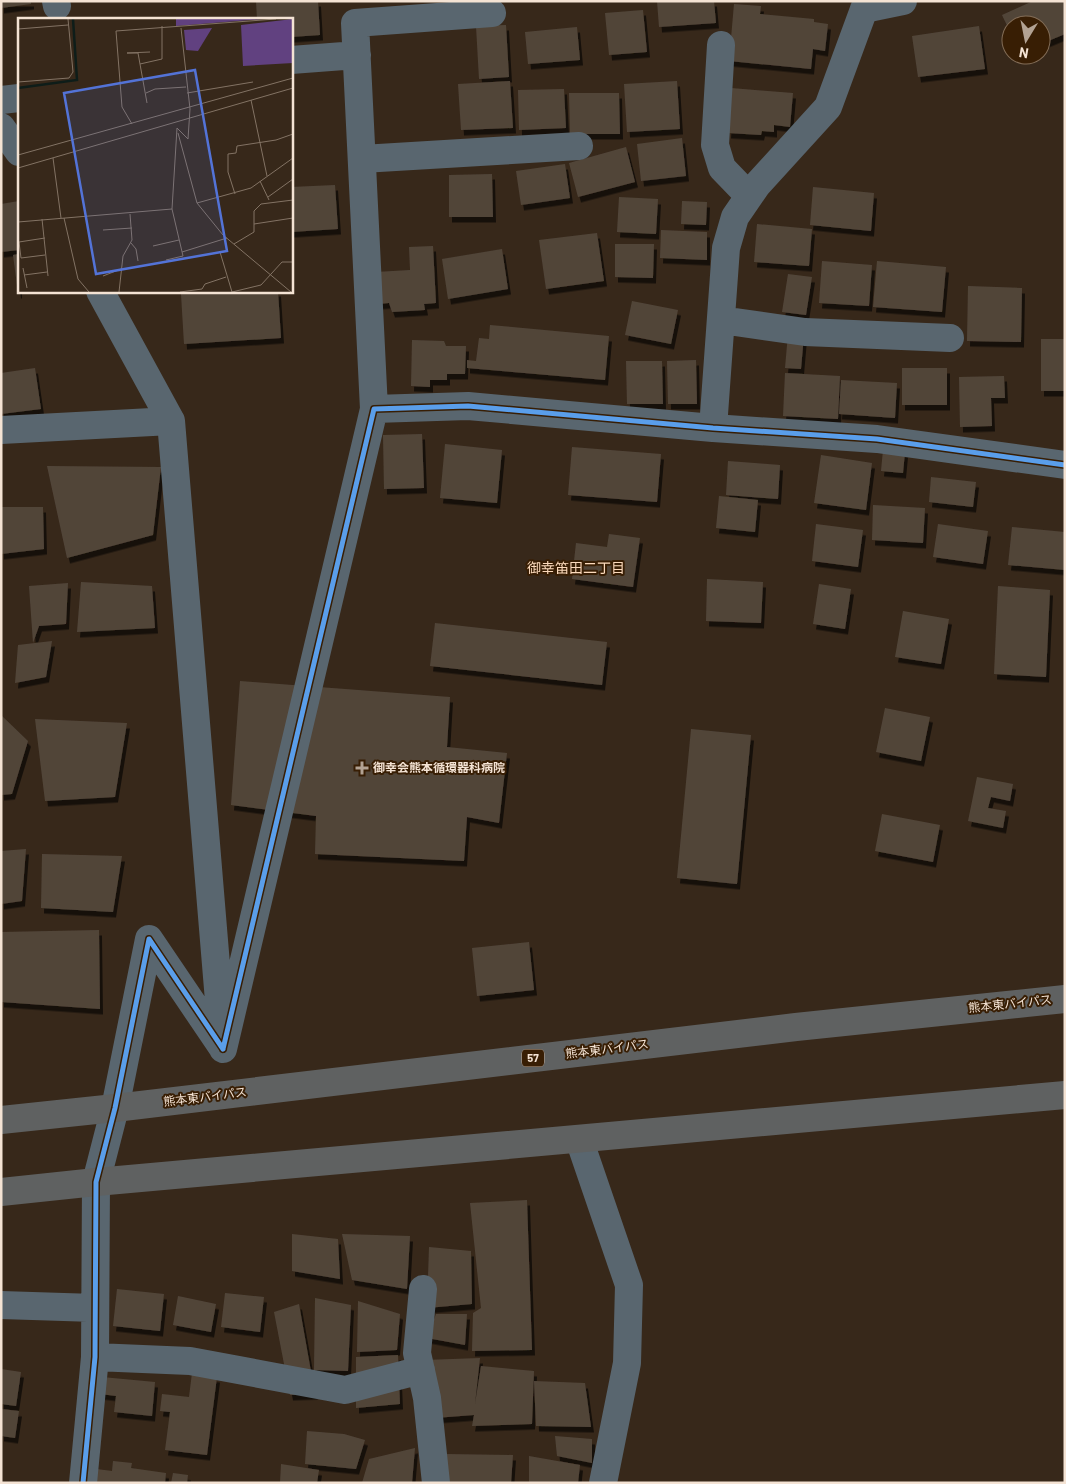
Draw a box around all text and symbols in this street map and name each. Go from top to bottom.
north arrow [1001,15,1051,65]
inset map [18,18,292,292]
text: N [1018,44,1030,62]
district label: 御幸笛田二丁目 [527,559,625,576]
place label: 御幸会熊本循環器科病院 [373,760,505,774]
marker: 御幸会熊本循環器科病院 [355,761,369,775]
street label: 熊本東バイパス [968,992,1052,1014]
street label: 熊本東バイパス [564,1036,649,1060]
road number: 57 [522,1050,544,1066]
street label: 熊本東バイパス [162,1084,247,1108]

